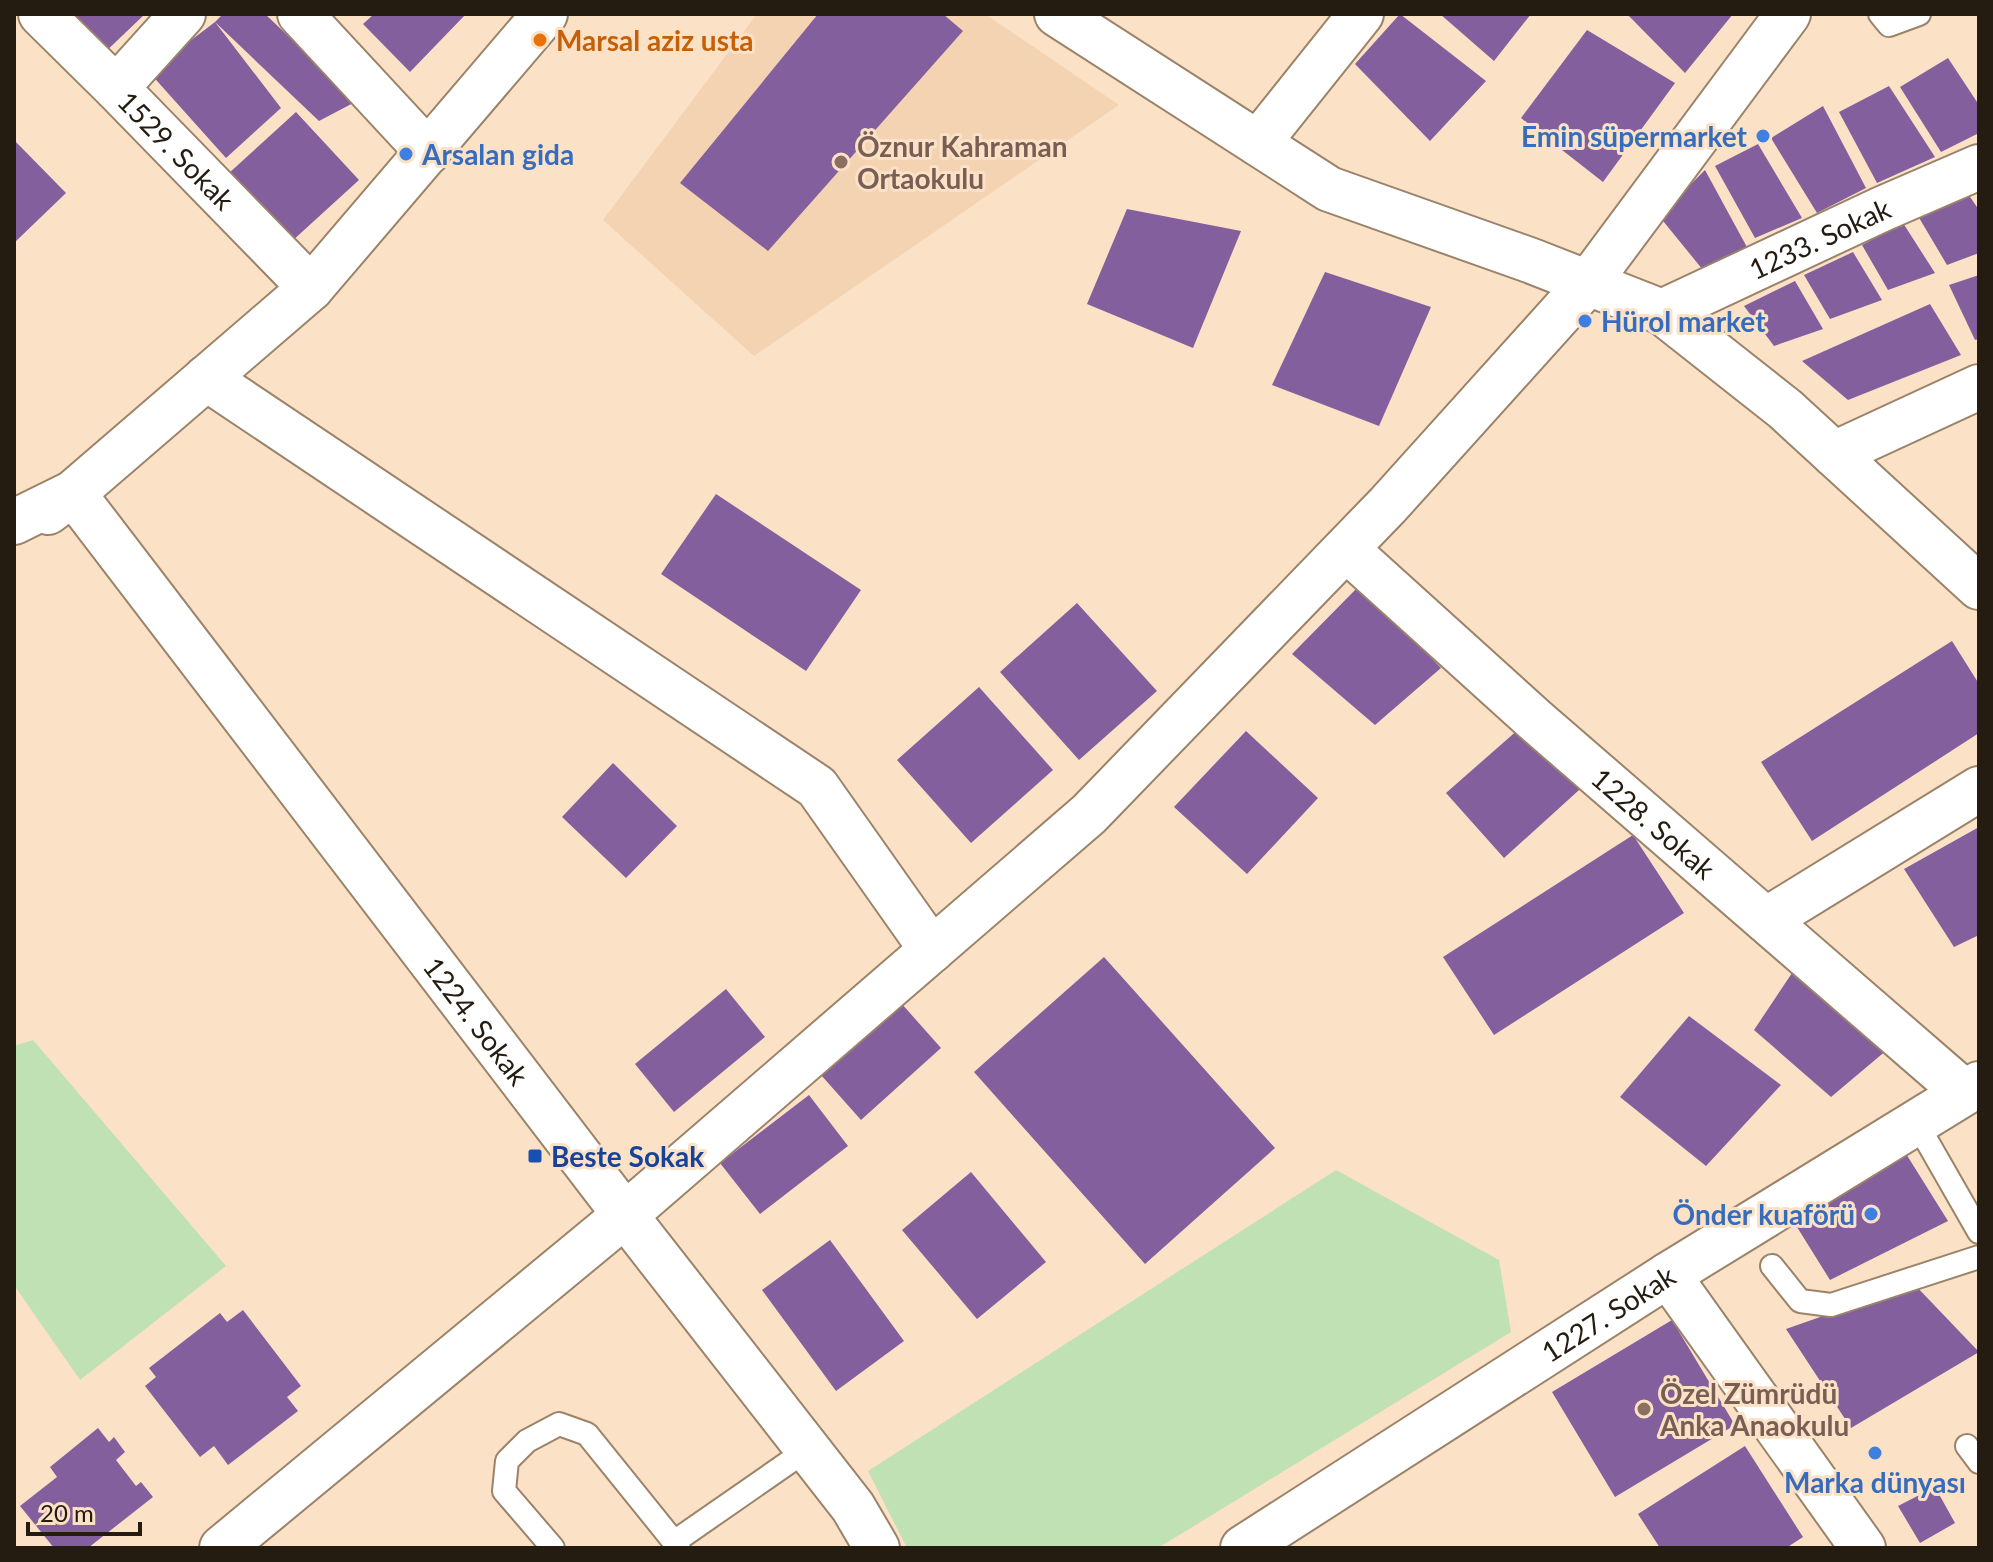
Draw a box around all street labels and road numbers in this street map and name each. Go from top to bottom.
street label: 1529. Sokak [111,84,242,217]
street label: 1233. Sokak [1743,190,1896,286]
street label: 1228. Sokak [1585,760,1723,886]
street label: 1224. Sokak [417,950,537,1092]
street label: 1227. Sokak [1535,1258,1682,1369]

